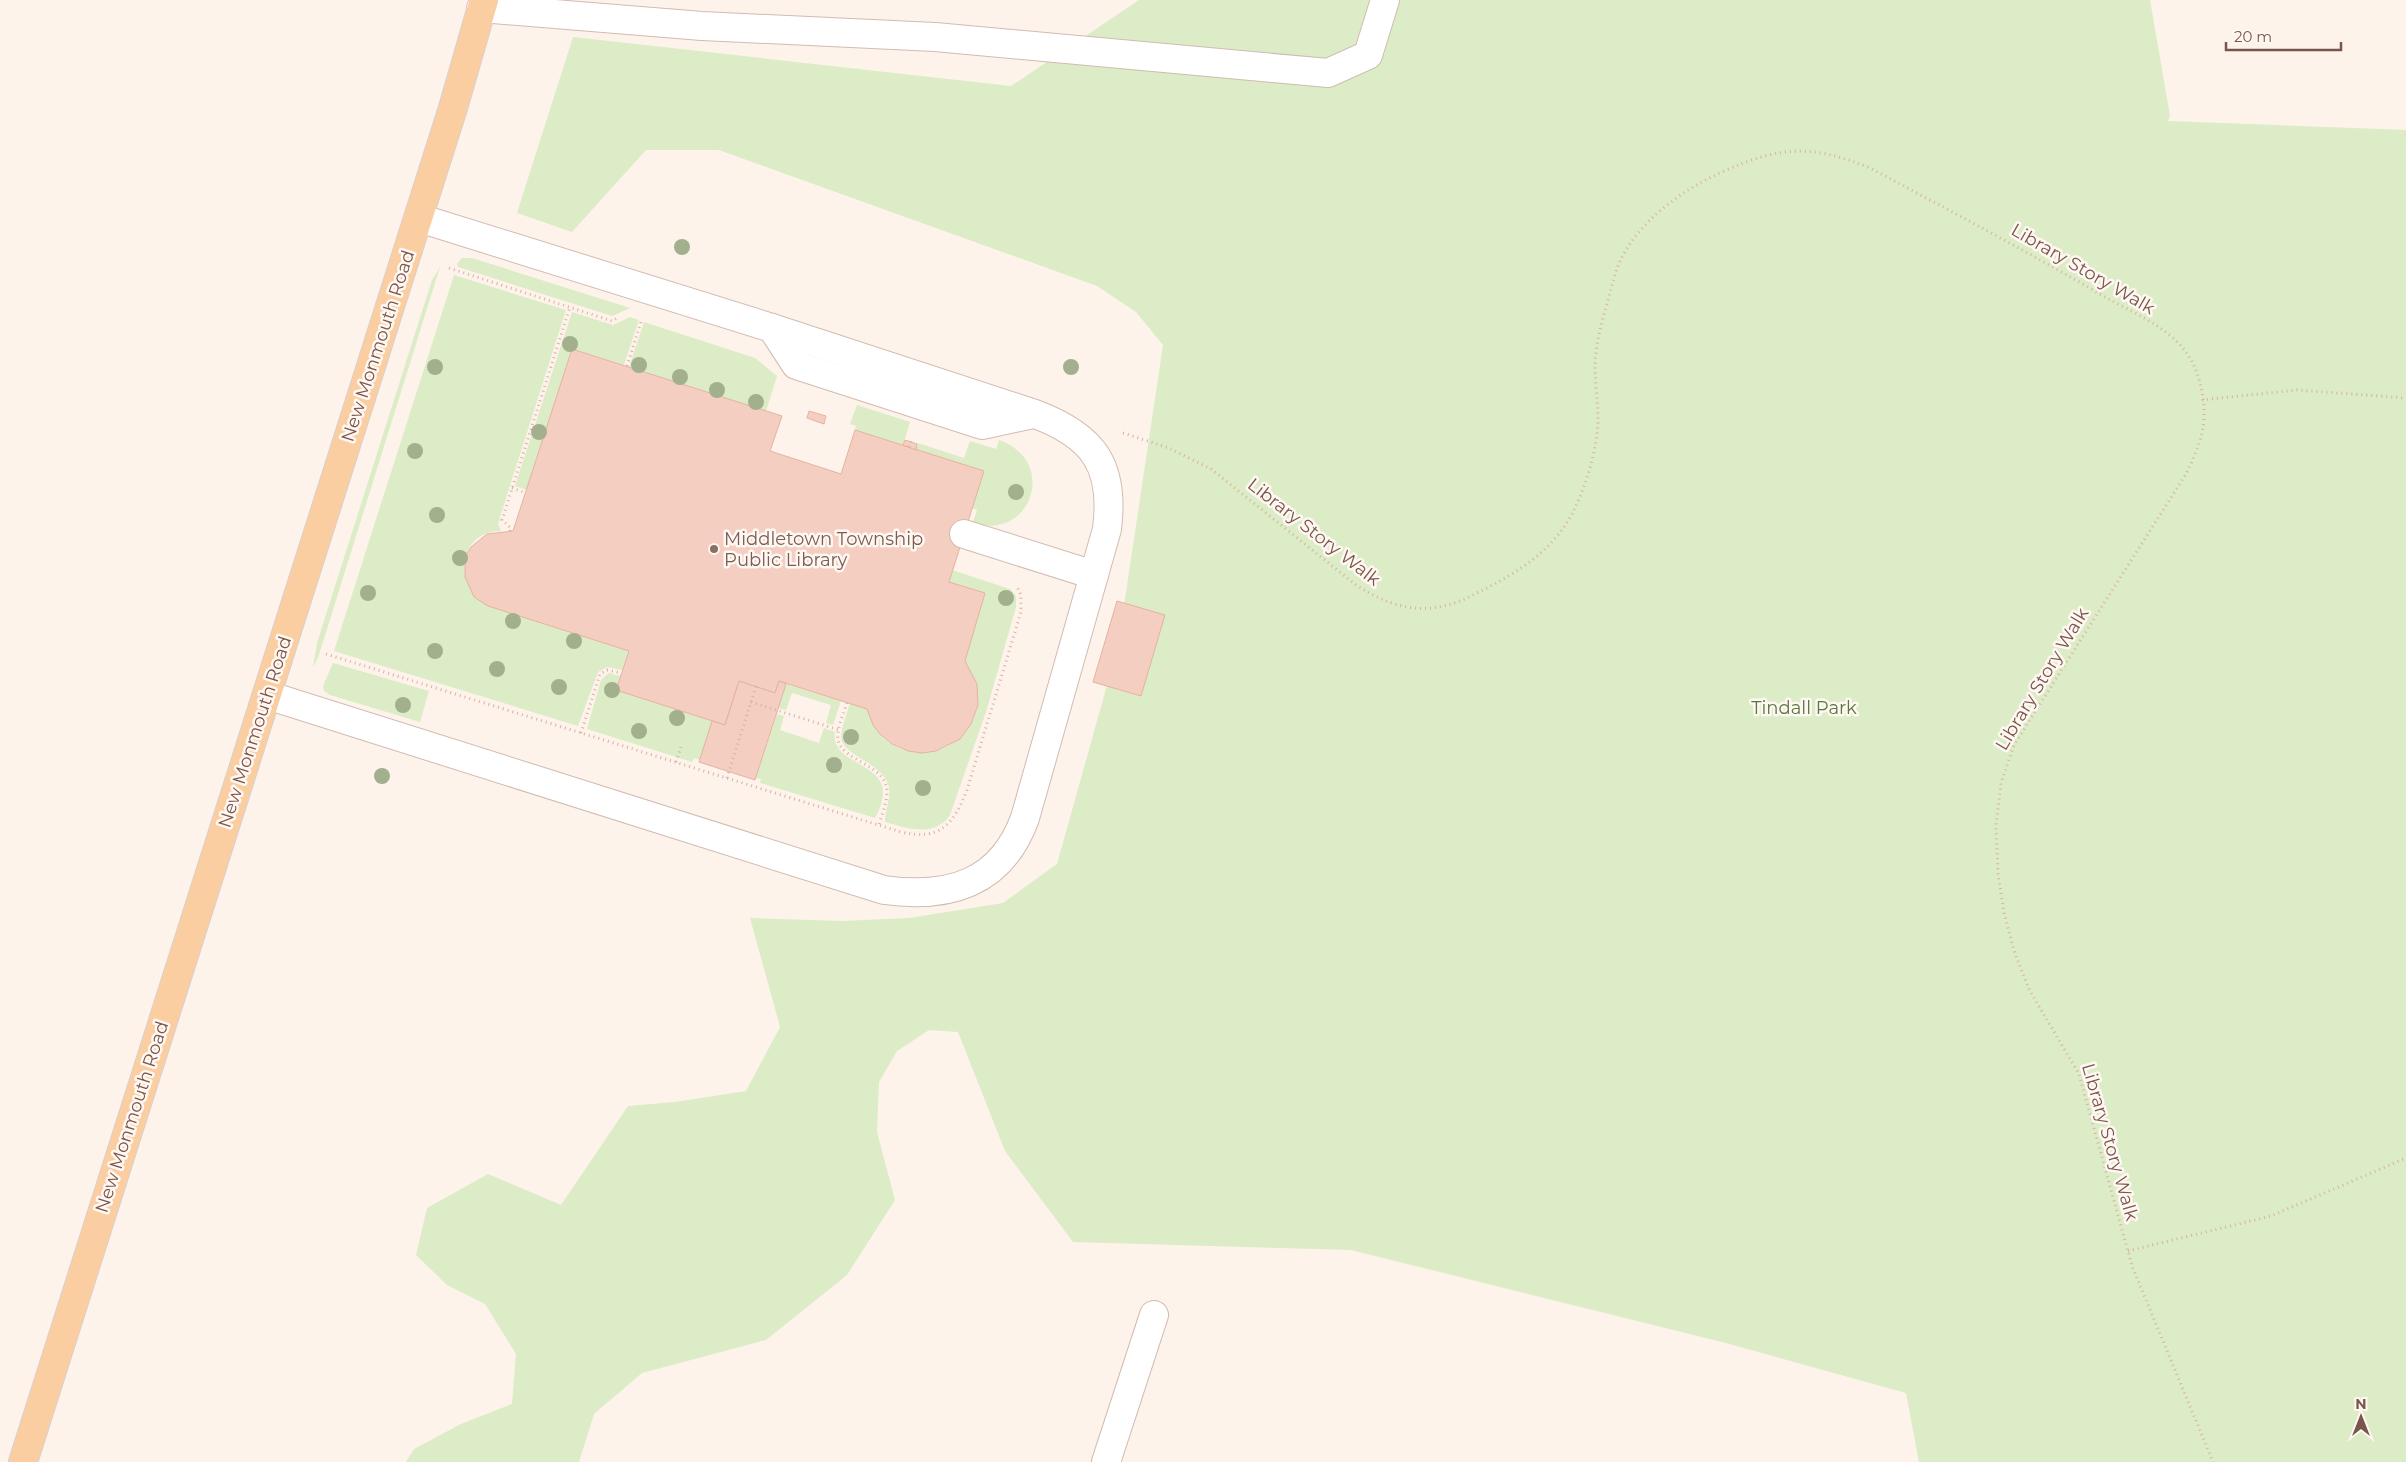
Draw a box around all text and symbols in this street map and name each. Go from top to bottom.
scale bar [2226,20,2341,52]
text: 20 m [2234,27,2272,46]
street label: Library Story Walk [2007,219,2159,319]
street label: New Monmouth Road [337,247,419,445]
street label: Library Story Walk [1243,473,1385,591]
place label: Middletown Township Public Library [724,528,923,571]
marker: Middletown Township Public Library [708,543,720,555]
street label: Library Story Walk [1991,604,2093,754]
street label: New Monmouth Road [214,633,296,831]
park label: Tindall Park [1751,697,1857,719]
street label: New Monmouth Road [91,1018,173,1216]
street label: Library Story Walk [2077,1061,2143,1223]
north arrow [2336,1392,2386,1442]
text: N [2355,1395,2367,1413]

